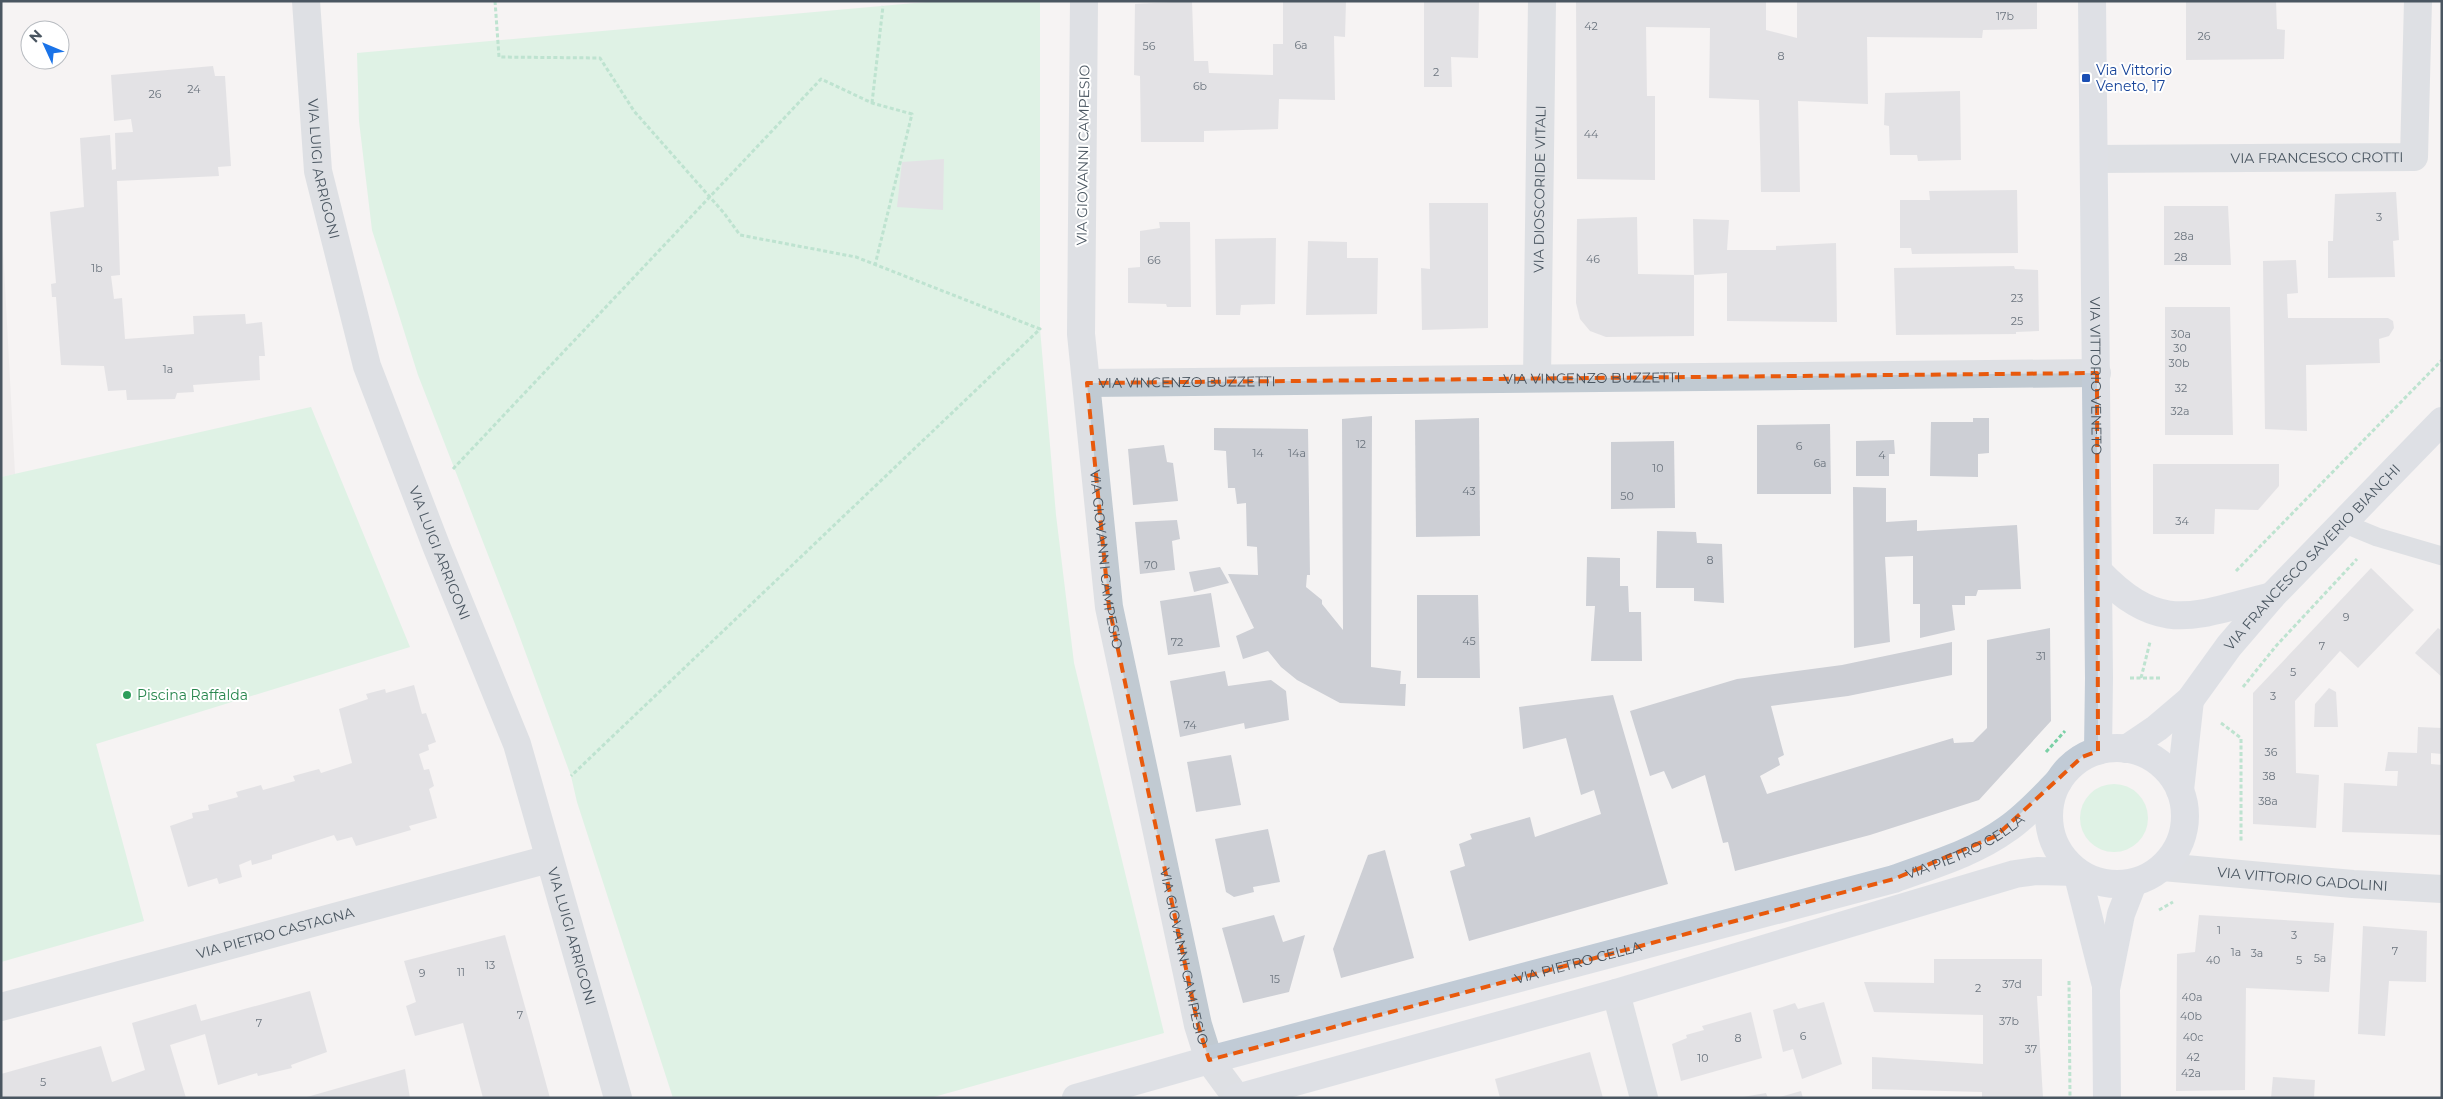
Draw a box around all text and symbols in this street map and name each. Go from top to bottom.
house number: 17b [1996,9,2014,23]
house number: 42 [1584,19,1598,33]
north arrow [20,20,70,70]
text: N [25,26,46,46]
house number: 26 [2198,29,2211,43]
house number: 6a [1294,38,1308,52]
house number: 56 [1143,39,1156,53]
house number: 8 [1777,49,1785,63]
place label: Via Vittorio Veneto, 17 [2096,61,2172,95]
street label: VIA GIOVANNI CAMPESIO [1072,64,1094,246]
house number: 2 [1433,65,1439,79]
marker: Via Vittorio Veneto, 17 [2080,72,2092,84]
house number: 6b [1193,79,1207,93]
house number: 24 [187,82,201,96]
house number: 26 [149,87,162,101]
street label: VIA LUIGI ARRIGONI [304,98,344,241]
street label: VIA DIOSCORIDE VITALI [1529,105,1550,273]
house number: 44 [1584,127,1599,141]
street label: VIA FRANCESCO CROTTI [2230,148,2403,167]
house number: 3 [2376,210,2382,224]
house number: 28a [2174,229,2194,243]
house number: 28 [2174,250,2188,264]
house number: 46 [1586,252,1600,266]
house number: 66 [1147,253,1161,267]
house number: 1b [91,261,103,275]
house number: 23 [2011,291,2023,305]
street label: VIA VITTORIO VENETO [2086,297,2106,455]
house number: 25 [2011,314,2023,328]
house number: 30a [2171,327,2191,341]
house number: 30 [2173,341,2187,355]
house number: 30b [2169,356,2189,370]
house number: 1a [163,362,173,376]
street label: VIA VINCENZO BUZZETTI [1503,368,1681,388]
street label: VIA VINCENZO BUZZETTI [1098,372,1276,392]
house number: 32 [2175,381,2187,395]
house number: 32a [2171,404,2189,418]
house number: 12 [1356,437,1366,451]
house number: 6 [1796,439,1803,453]
house number: 14 [1252,446,1264,460]
house number: 14a [1288,446,1306,460]
house number: 4 [1878,448,1886,462]
house number: 6a [1813,456,1827,470]
street label: VIA FRANCESCO SAVERIO BIANCHI [2220,460,2404,654]
house number: 10 [1652,461,1664,475]
street label: VIA GIOVANNI CAMPESIO [1086,469,1127,651]
street label: VIA LUIGI ARRIGONI [405,483,474,622]
house number: 43 [1462,484,1476,498]
house number: 50 [1620,489,1634,503]
house number: 34 [2175,514,2189,528]
house number: 8 [1706,553,1714,567]
house number: 70 [1144,558,1158,572]
house number: 9 [2343,610,2350,624]
house number: 45 [1462,634,1476,648]
house number: 72 [1171,635,1183,649]
house number: 7 [2319,639,2325,653]
house number: 31 [2036,649,2046,663]
house number: 5 [2290,665,2296,679]
place label: Piscina Raffalda [137,686,248,704]
marker: Piscina Raffalda [121,689,133,701]
house number: 3 [2270,689,2276,703]
house number: 74 [1183,718,1197,732]
house number: 36 [2265,745,2278,759]
house number: 38 [2262,769,2276,783]
house number: 38a [2258,794,2278,808]
street label: VIA PIETRO CELLA [1903,810,2029,883]
street label: VIA VITTORIO GADOLINI [2216,863,2388,895]
street label: VIA LUIGI ARRIGONI [544,865,600,1007]
street label: VIA GIOVANNI CAMPESIO [1156,866,1213,1048]
street label: VIA PIETRO CASTAGNA [194,903,357,963]
house number: 1 [2217,923,2221,937]
house number: 3 [2291,928,2297,942]
street label: VIA PIETRO CELLA [1513,937,1644,988]
house number: 7 [2392,944,2398,958]
house number: 1a [2231,945,2241,959]
house number: 3a [2251,946,2263,960]
house number: 5a [2314,951,2326,965]
house number: 40 [2206,953,2220,967]
house number: 5 [2296,953,2302,967]
house number: 13 [485,958,495,972]
house number: 11 [457,965,465,979]
house number: 9 [419,966,426,980]
house number: 15 [1270,972,1280,986]
house number: 37d [2002,977,2022,991]
house number: 2 [1975,981,1981,995]
house number: 40a [2181,990,2203,1004]
house number: 7 [517,1008,523,1022]
house number: 40b [2180,1009,2202,1023]
house number: 37b [1999,1014,2019,1028]
house number: 7 [256,1016,262,1030]
house number: 6 [1800,1029,1807,1043]
house number: 40c [2183,1030,2203,1044]
house number: 8 [1734,1031,1742,1045]
house number: 37 [2025,1042,2037,1056]
house number: 42 [2186,1050,2200,1064]
house number: 10 [1697,1051,1709,1065]
house number: 42a [2181,1066,2201,1080]
house number: 5 [40,1075,46,1089]

